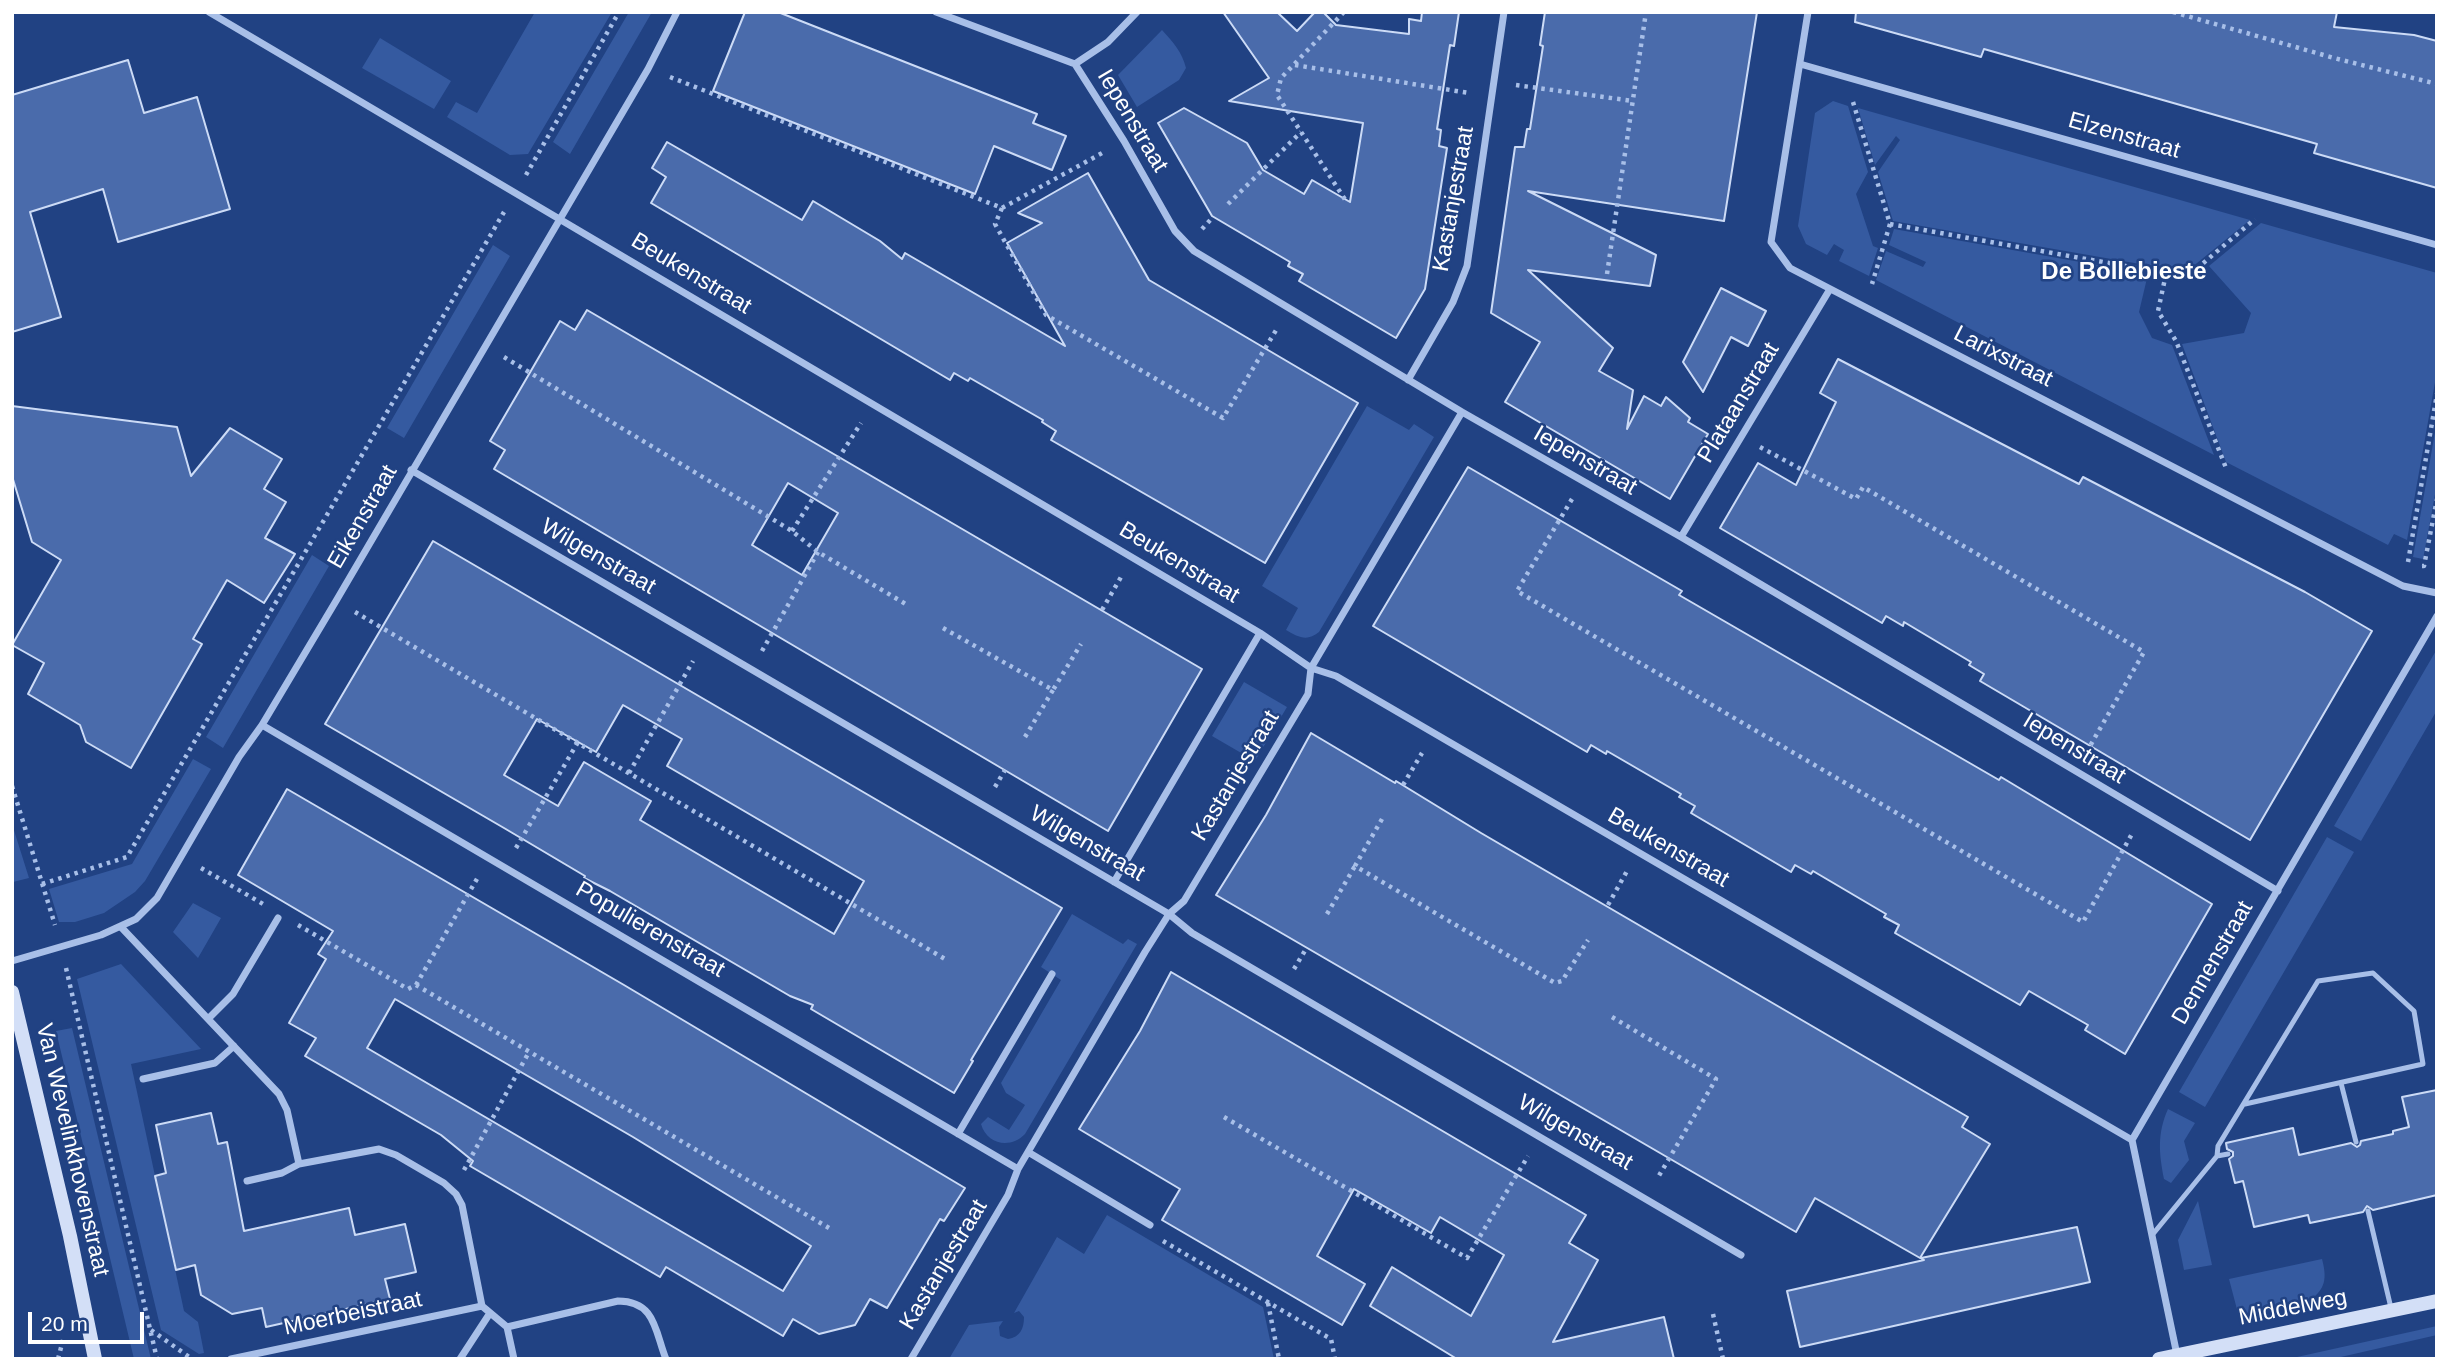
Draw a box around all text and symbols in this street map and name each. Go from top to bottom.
street label: Iepenstraat [1091,65,1173,177]
street label: Elzenstraat [2065,107,2183,165]
street label: Kastanjestraat [1428,124,1480,274]
street label: Beukenstraat [626,227,756,321]
district label: De Bollebieste [2041,258,2207,286]
street label: Larixstraat [1949,320,2057,394]
street label: Plataanstraat [1692,338,1786,468]
street label: Iepenstraat [1528,420,1642,502]
street label: Eikenstraat [322,460,404,574]
street label: Wilgenstraat [536,513,660,601]
street label: Beukenstraat [1114,516,1244,610]
street label: Kastanjestraat [1186,706,1286,846]
street label: Iepenstraat [2018,708,2130,790]
street label: Wilgenstraat [1025,800,1149,888]
street label: Beukenstraat [1602,802,1734,894]
street label: Populierenstraat [571,876,729,984]
street label: Dennenstraat [2167,896,2259,1030]
street label: Van Wevelinkhovenstraat [29,1021,115,1279]
street label: Wilgenstraat [1513,1089,1637,1177]
street label: Kastanjestraat [894,1195,994,1335]
street label: Middelweg [2236,1284,2350,1332]
street label: Moerbeistraat [281,1286,425,1342]
scale bar [32,1298,147,1342]
text: 20 m [41,1312,88,1335]

